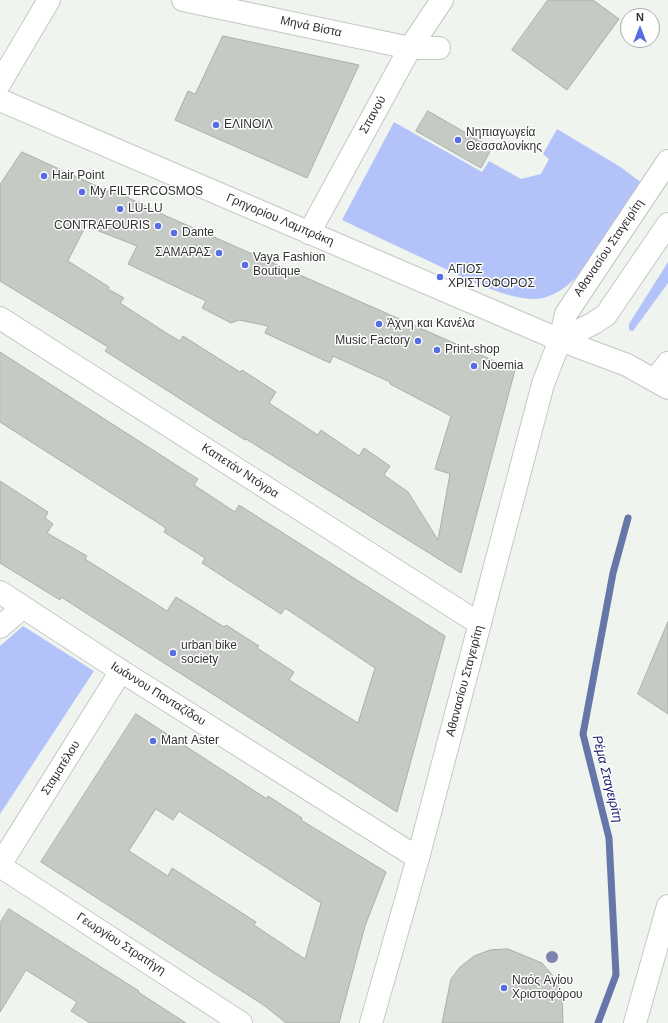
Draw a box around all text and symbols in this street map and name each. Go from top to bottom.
north arrow [620,8,660,48]
text: N [636,11,644,23]
street label: Μηνά Βίστα [279,13,343,41]
street label: Σπανού [357,94,389,136]
place label: ΕΛΙΝΟΙΛ [224,118,273,132]
marker: ΕΛΙΝΟΙΛ [211,120,221,130]
place label: Νηπιαγωγεία Θεσσαλονίκης [466,126,542,154]
marker: Νηπιαγωγεία Θεσσαλονίκης [453,135,463,145]
place label: Hair Point [52,169,105,183]
marker: Hair Point [39,171,49,181]
place label: My FILTERCOSMOS [90,185,203,199]
marker: My FILTERCOSMOS [77,187,87,197]
street label: Γρηγορίου Λαμπράκη [224,191,336,249]
street label: Αθανασίου Σταγειρίτη [571,197,647,299]
place label: LU-LU [128,202,163,216]
marker: LU-LU [115,204,125,214]
place label: CONTRAFOURIS [54,219,150,233]
marker: CONTRAFOURIS [153,221,163,231]
place label: Dante [182,226,214,240]
marker: Dante [169,228,179,238]
place label: ΣΑΜΑΡΑΣ [155,246,211,260]
marker: ΣΑΜΑΡΑΣ [214,248,224,258]
place label: Vaya Fashion Boutique [253,251,325,279]
marker: Vaya Fashion Boutique [240,260,250,270]
place label: ΑΓΙΟΣ ΧΡΙΣΤΟΦΟΡΟΣ [448,263,535,291]
marker: ΑΓΙΟΣ ΧΡΙΣΤΟΦΟΡΟΣ [435,272,445,282]
place label: Άχνη και Κανέλα [387,317,475,331]
marker: Άχνη και Κανέλα [374,319,384,329]
place label: Music Factory [335,334,410,348]
marker: Music Factory [413,336,423,346]
place label: Print-shop [445,343,500,357]
marker: Print-shop [432,345,442,355]
place label: Noemia [482,359,523,373]
marker: Noemia [469,361,479,371]
street label: Καπετάν Ντόγρα [199,441,281,501]
street label: Αθανασίου Σταγειρίτη [443,624,487,738]
place label: urban bike society [181,639,237,667]
marker: urban bike society [168,648,178,658]
street label: Ιωάννου Πανταζίδου [108,659,208,729]
place label: Mant Aster [161,734,219,748]
water label: Ρέμα Σταγειρίτη [589,734,625,824]
marker: Mant Aster [148,736,158,746]
street label: Σταματέλου [39,738,83,798]
street label: Γεωργίου Στρατήγη [74,910,168,978]
place label: Ναός Αγίου Χριστοφόρου [512,974,583,1002]
marker: Ναός Αγίου Χριστοφόρου [499,983,509,993]

